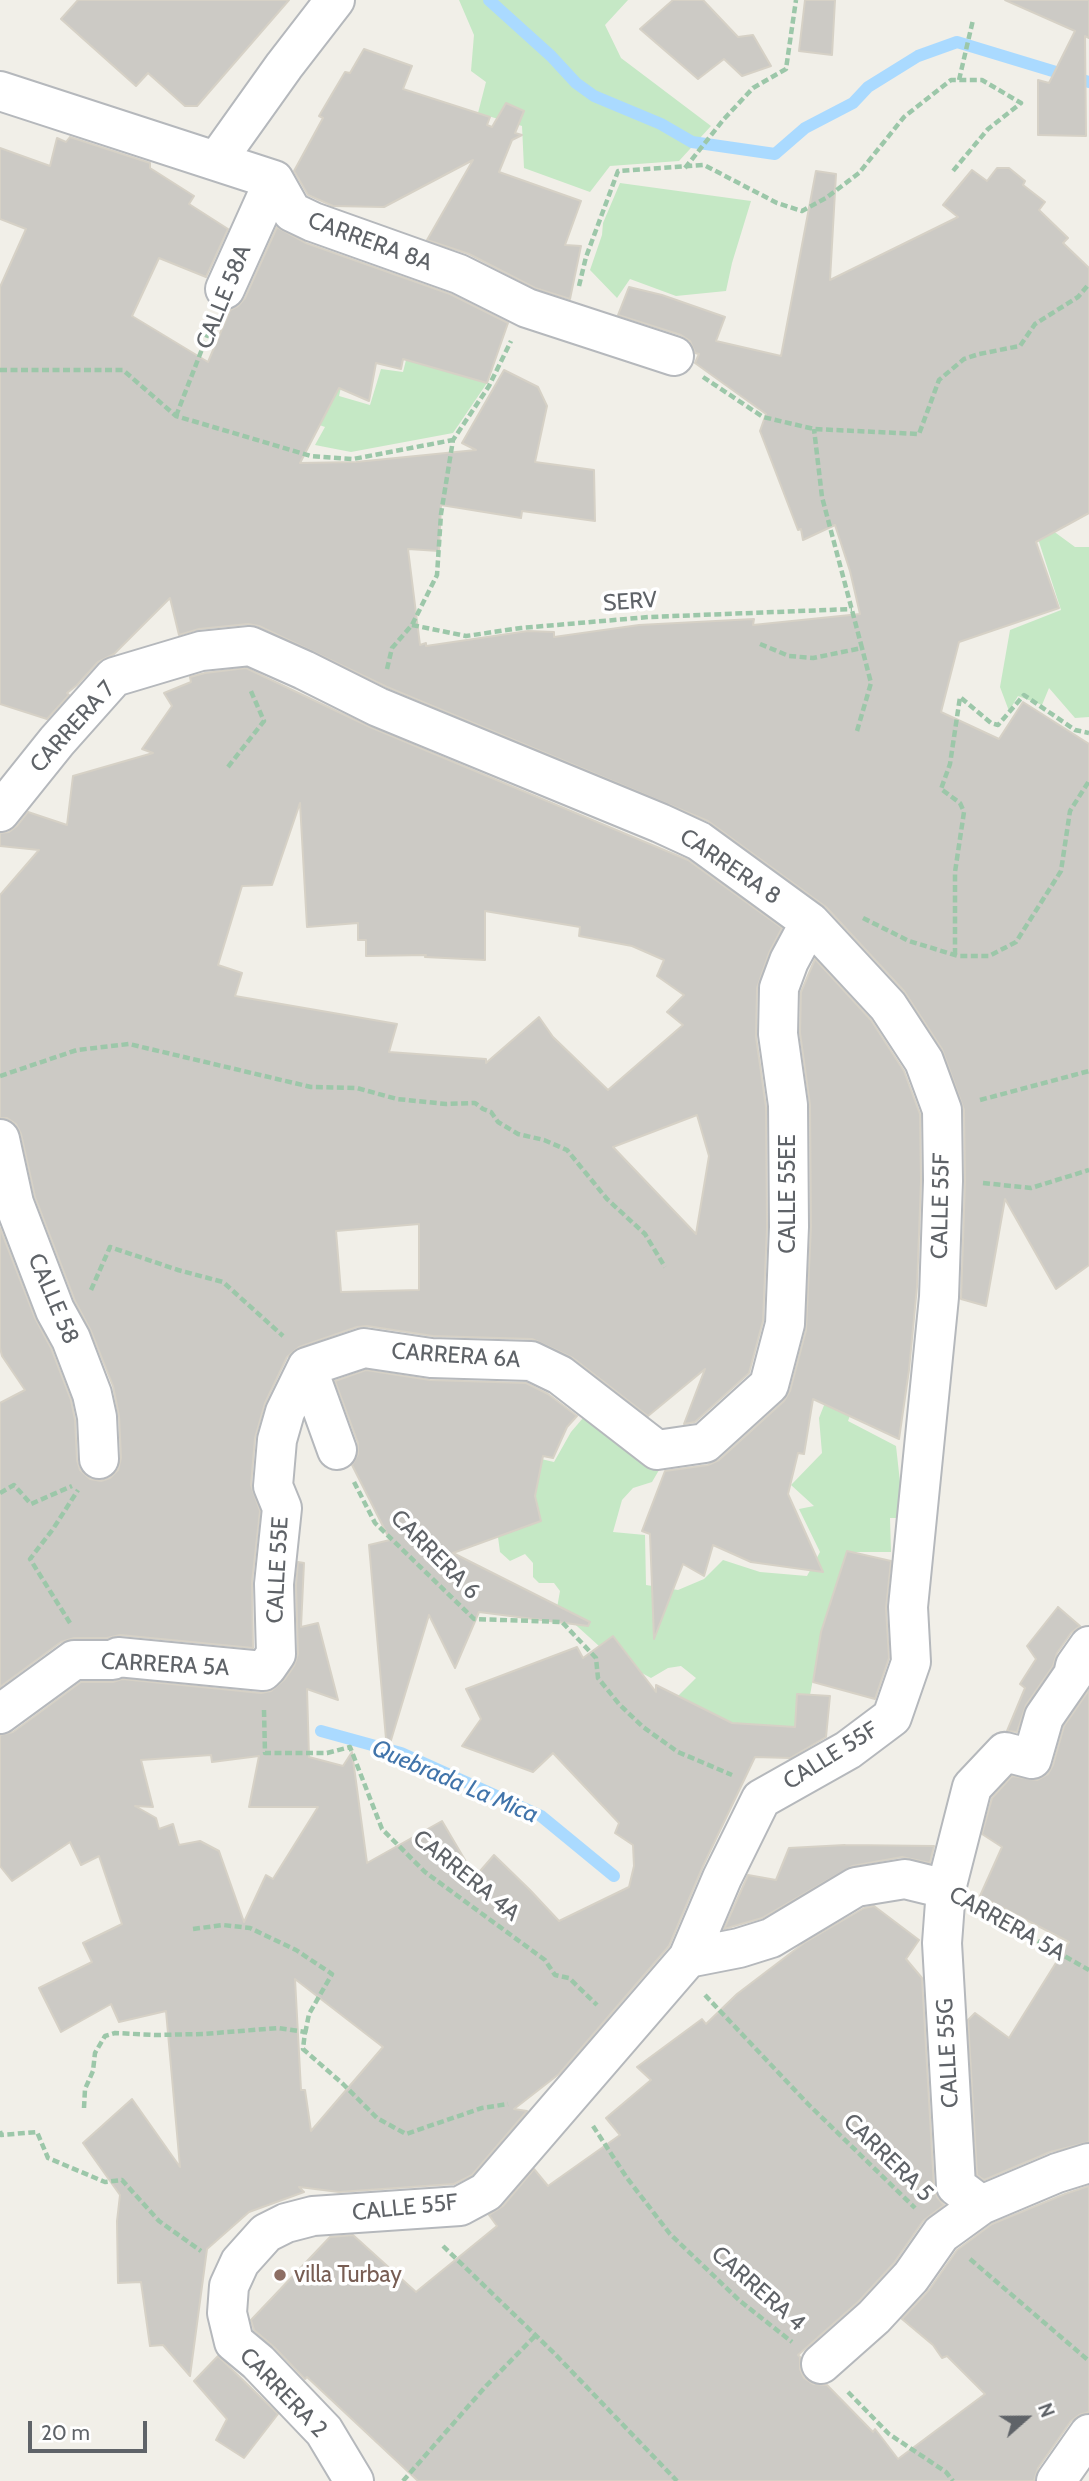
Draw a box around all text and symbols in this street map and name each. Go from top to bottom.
street label: CARRERA 8A [304,207,436,277]
street label: CALLE 58A [191,241,257,353]
street label: SERV [602,586,658,618]
street label: CARRERA 7 [25,676,121,778]
street label: CARRERA 8 [674,823,786,911]
street label: CALLE 55EE [774,1134,802,1254]
street label: CALLE 55F [926,1153,956,1259]
street label: CALLE 58 [22,1250,84,1348]
street label: CARRERA 6A [391,1338,521,1374]
street label: CARRERA 6 [385,1505,485,1605]
street label: CALLE 55E [261,1516,295,1624]
street label: CARRERA 5A [100,1648,230,1682]
street label: CALLE 55F [779,1716,883,1796]
water label: Quebrada La Mica [368,1734,542,1830]
street label: CARRERA 4A [407,1825,525,1927]
street label: CARRERA 5A [944,1881,1070,1967]
street label: CALLE 55G [931,1998,965,2108]
street label: CARRERA 5 [837,2108,939,2208]
street label: CALLE 55F [351,2189,459,2227]
street label: CARRERA 4 [705,2241,811,2337]
place label: villa Turbay [294,2261,402,2289]
marker: villa Turbay [272,2267,288,2283]
street label: CARRERA 2 [233,2342,333,2444]
north arrow [991,2383,1061,2453]
text: N [1033,2400,1059,2421]
scale bar [32,2408,150,2452]
text: 20 m [41,2420,90,2445]

